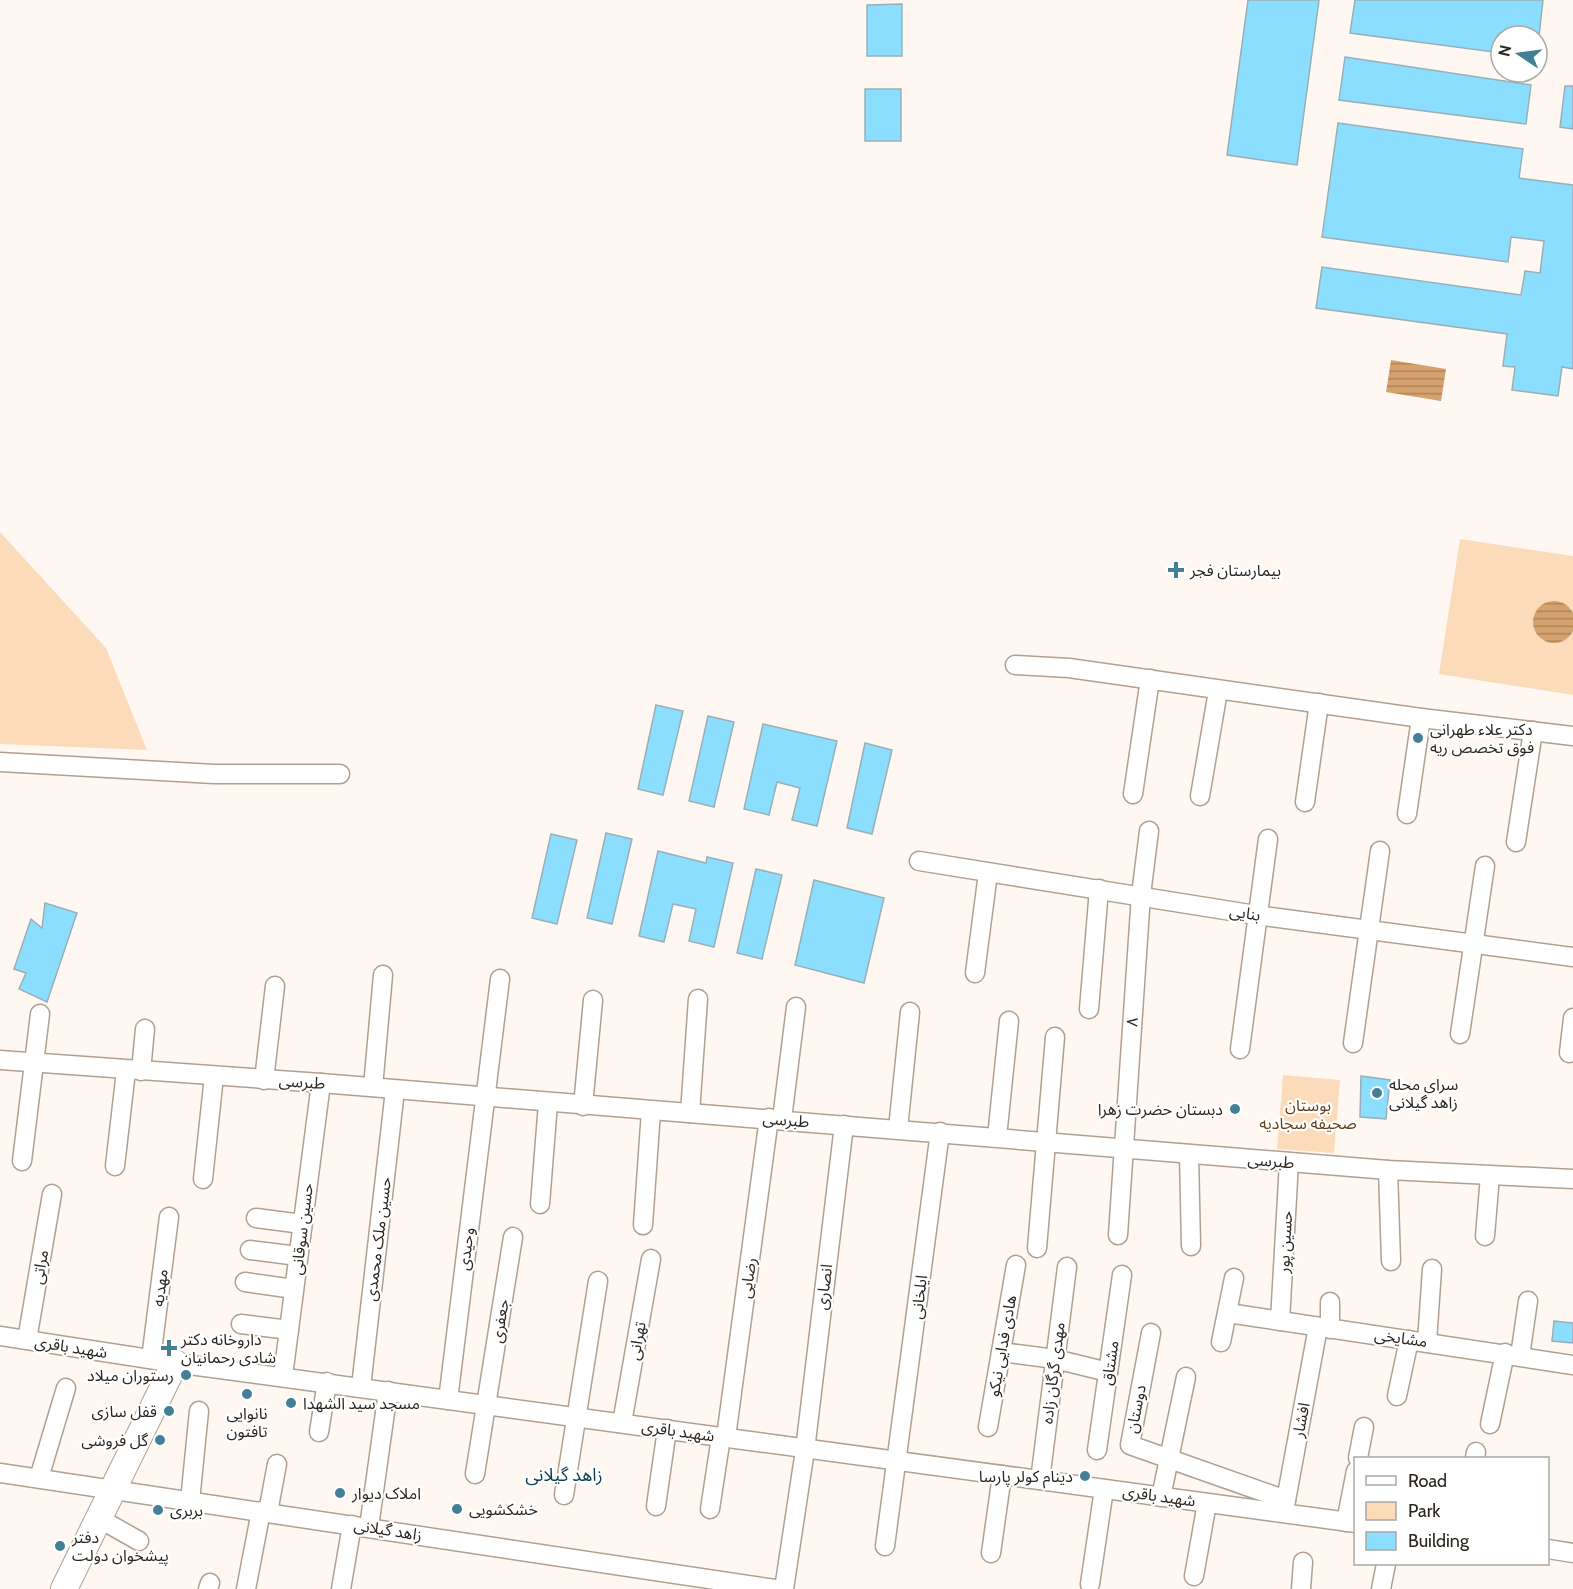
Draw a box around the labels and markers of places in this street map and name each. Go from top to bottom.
marker: بیمارستان فجر [1167,561,1185,579]
place label: بیمارستان فجر [1189,561,1281,580]
place label: دکتر علاء طهرانی فوق تخصص ریه [1430,720,1534,757]
marker: دکتر علاء طهرانی فوق تخصص ریه [1411,731,1425,745]
place label: سرای محله زاهد گیلانی [1389,1075,1458,1112]
marker: سرای محله زاهد گیلانی [1370,1086,1384,1100]
place label: دبستان حضرت زهرا [1098,1100,1223,1119]
marker: دبستان حضرت زهرا [1228,1102,1242,1116]
place label: داروخانه دکتر شادی رحمانیان [180,1330,276,1367]
marker: داروخانه دکتر شادی رحمانیان [162,1341,176,1355]
place label: رستوران میلاد [87,1366,174,1385]
marker: رستوران میلاد [179,1368,193,1382]
marker: نانوایی تافتون [240,1387,254,1401]
place label: مسجد سید الشهدا [303,1394,420,1413]
marker: مسجد سید الشهدا [284,1396,298,1410]
place label: قفل سازی [91,1402,157,1421]
marker: قفل سازی [162,1404,176,1418]
place label: نانوایی تافتون [226,1404,268,1441]
place label: گل فروشی [81,1431,148,1450]
marker: گل فروشی [153,1433,167,1447]
place label: دینام کولر پارسا [979,1467,1073,1489]
marker: دینام کولر پارسا [1078,1469,1092,1483]
place label: املاک دیوار [351,1484,421,1503]
marker: املاک دیوار [333,1486,347,1500]
place label: خشکشویی [469,1500,538,1519]
place label: بربری [170,1501,203,1520]
marker: خشکشویی [450,1502,464,1516]
marker: بربری [151,1503,165,1517]
place label: دفتر پیشخوان دولت [71,1528,169,1566]
marker: دفتر پیشخوان دولت [53,1539,67,1553]

